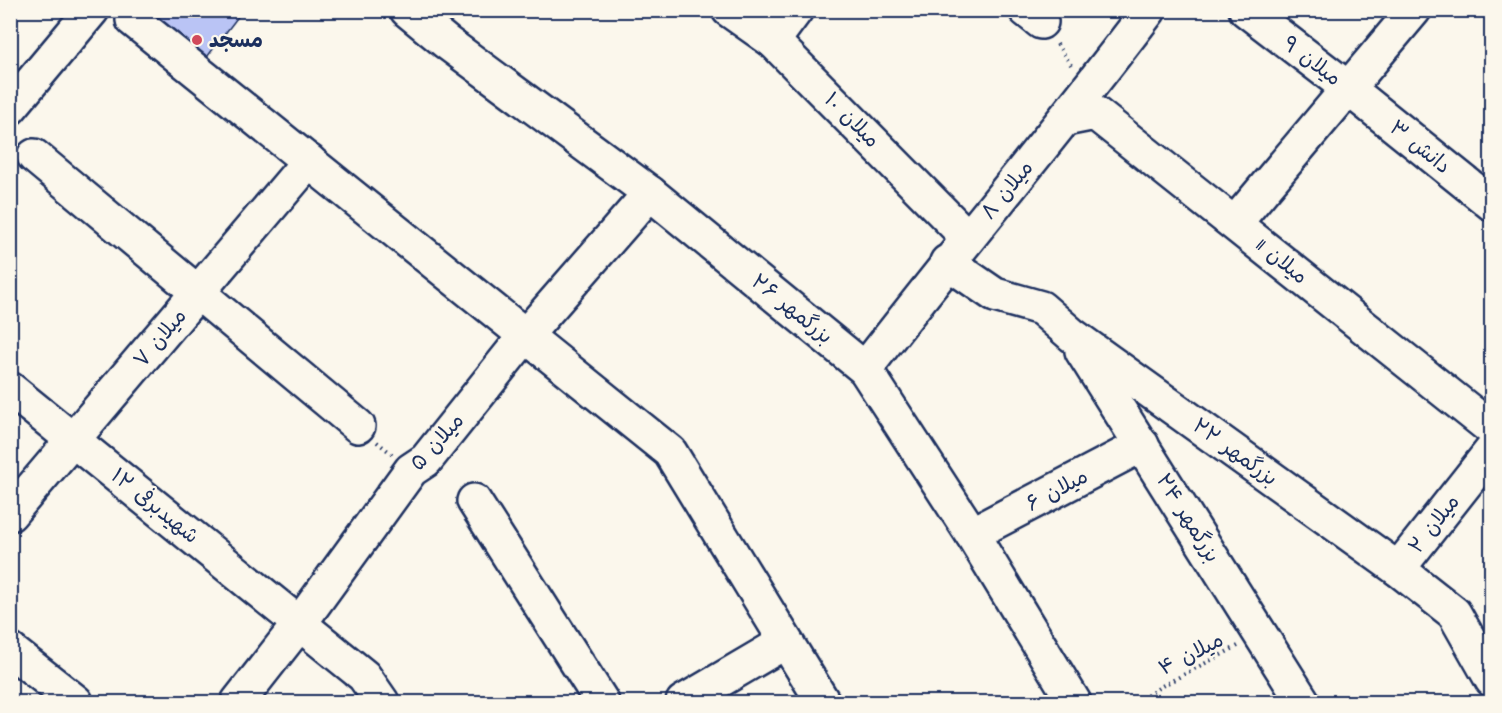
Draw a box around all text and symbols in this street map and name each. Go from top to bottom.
place label: مسجد [209,26,263,55]
street label: میلان ۹ [1277,29,1347,93]
marker: مسجد [190,33,204,47]
street label: میلان ۱۰ [818,86,886,154]
street label: دانش ۳ [1383,113,1457,181]
street label: میلان ۸ [974,154,1040,226]
street label: میلان 11 [1250,231,1314,291]
street label: بزرگمهر ۲۶ [745,267,839,351]
street label: میلان ۷ [127,302,193,374]
street label: میلان ۵ [403,407,471,477]
street label: بزرگمهر ۲۲ [1187,411,1283,493]
street label: شهیدبرفی ۱۲ [105,461,205,551]
street label: میلان ۶ [1021,462,1093,518]
street label: بزرگمهر ۲۴ [1149,468,1227,568]
street label: میلان ۲ [1402,488,1466,560]
street label: میلان ۴ [1153,625,1229,683]

